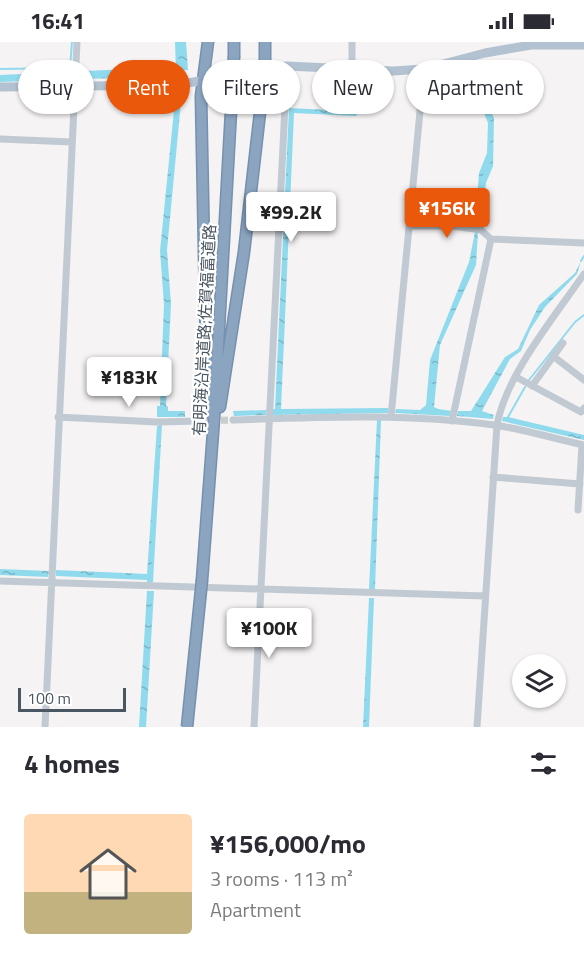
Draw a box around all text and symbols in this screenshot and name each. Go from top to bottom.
text: 16:41 [30,4,85,38]
chip: Buy [18,60,94,114]
chip: Rent [106,60,190,114]
chip: Filters [202,60,300,114]
chip: New [312,60,394,114]
chip: Apartment [406,60,544,114]
pin: ¥156K [405,188,489,239]
pin: ¥99.2K [242,192,340,243]
text: ¥156K [419,192,475,223]
text: ¥99.2K [260,196,322,227]
street label: 有明海沿岸道路;佐賀福富道路 [186,224,222,436]
pin: ¥183K [87,357,171,408]
text: ¥183K [101,361,157,392]
pin: ¥100K [227,608,311,659]
text: ¥100K [241,612,297,643]
map controls [512,654,566,708]
button: layers [512,654,566,708]
scale bar [18,685,126,712]
text: 100 m [27,686,71,710]
text: 4 homes [24,744,120,783]
icon: filters [527,747,560,780]
text: ¥156,000/mo [210,824,366,863]
icon: home [72,838,144,910]
text: 3 rooms · 113 m² [210,863,353,894]
text: Apartment [210,894,301,925]

